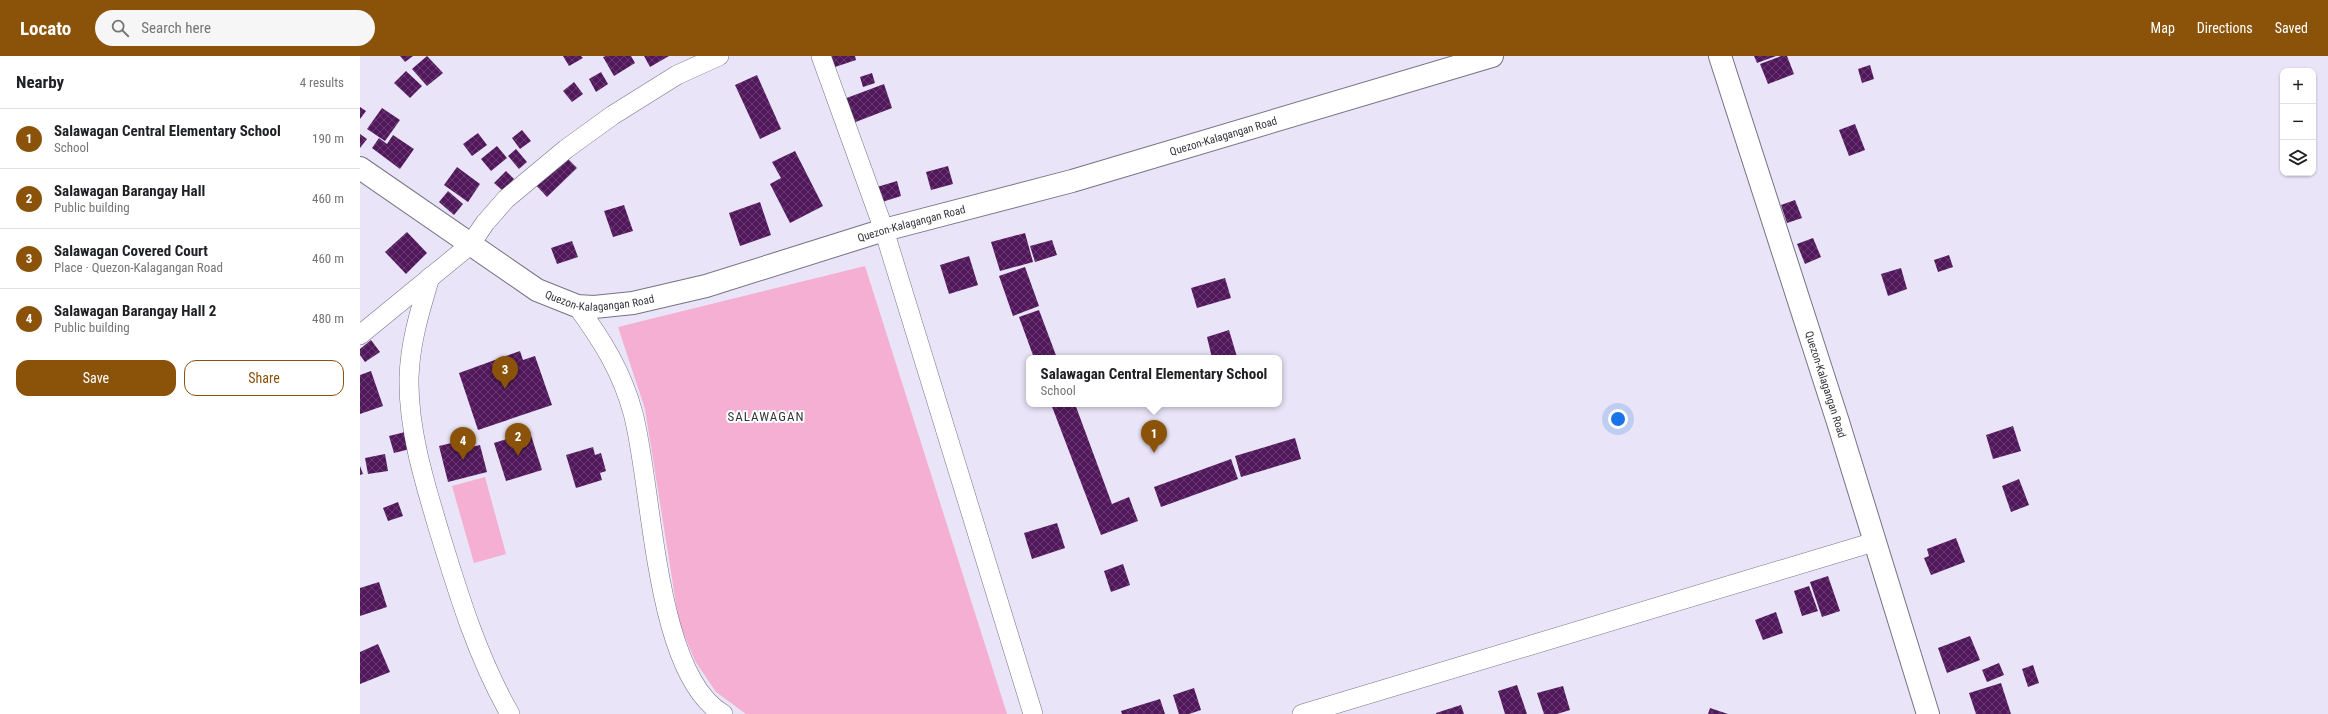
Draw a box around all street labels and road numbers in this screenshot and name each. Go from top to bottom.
street label: Quezon-Kalagangan Road [1168,114,1279,159]
street label: Quezon-Kalagangan Road [856,203,967,245]
street label: Quezon-Kalagangan Road [543,288,655,314]
street label: Quezon-Kalagangan Road [1802,330,1848,439]

